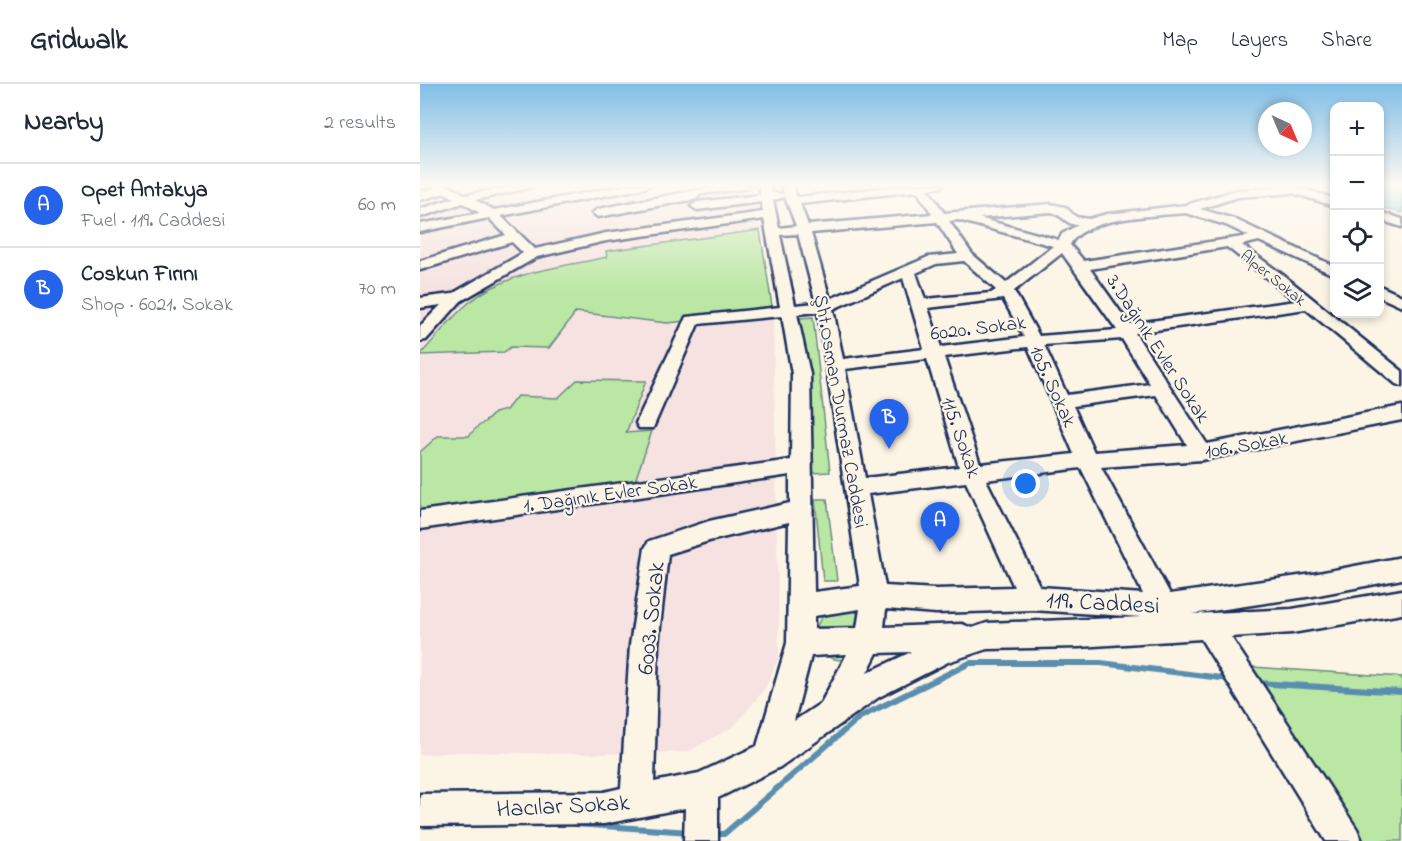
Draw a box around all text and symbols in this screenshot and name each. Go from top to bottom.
text: Gridwalk [30,21,127,62]
text: Map [1162,26,1198,56]
text: Layers [1231,26,1288,56]
text: Share [1321,26,1372,56]
north arrow [1258,102,1312,156]
map controls [1330,102,1384,318]
button: + [1330,102,1384,156]
text: Nearby [24,104,103,142]
text: 2 results [324,109,396,138]
button: − [1330,156,1384,210]
text: Opet Antakya [81,175,208,207]
text: A [37,191,50,220]
text: 60 m [358,191,396,220]
text: Fuel · 119. Caddesi [81,207,225,236]
button: locate [1330,210,1384,264]
street label: Alper Sokak [1235,245,1311,313]
text: Coskun Fırını [81,259,198,291]
button: layers [1330,264,1384,318]
street label: 3.Dağınık Evler Sokak [1097,269,1216,430]
text: B [37,275,50,304]
text: 70 m [359,275,396,304]
text: Shop · 6021. Sokak [81,291,233,320]
street label: Şht.Osman Durmaz Caddesi [805,292,874,530]
street label: 6020. Sokak [929,309,1028,350]
street label: 105. Sokak [1021,342,1083,433]
street label: 115. Sokak [932,393,987,483]
pin: B [870,400,908,449]
street label: 106. Sokak [1203,425,1290,468]
street label: 1. Dağınık Evler Sokak [522,469,699,523]
your location [1011,469,1040,498]
pin: A [920,502,960,552]
street label: 6003. Sokak [629,560,676,676]
street label: 119. Caddesi [1045,584,1161,625]
street label: Hacılar Sokak [496,787,631,828]

